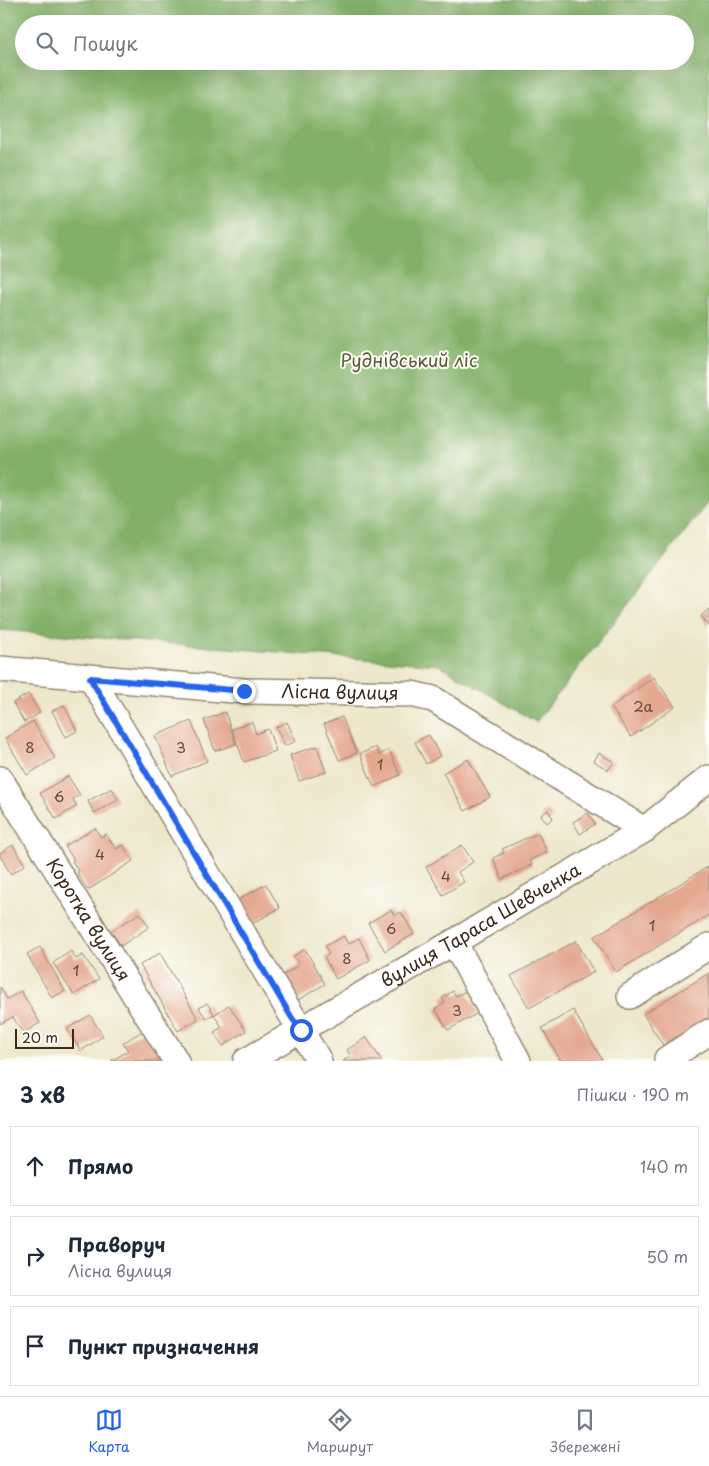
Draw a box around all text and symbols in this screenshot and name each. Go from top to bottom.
search box [15,15,694,70]
icon: search [33,29,61,57]
text: Пошук [73,29,138,57]
park label: Руднівський ліс [341,346,477,373]
street label: Лісна вулиця [281,677,399,706]
route end [233,680,256,703]
house number: 2а [633,694,654,717]
house number: 8 [25,735,35,758]
house number: 3 [176,735,186,758]
house number: 1 [377,752,383,775]
house number: 6 [54,784,64,807]
house number: 4 [95,842,105,865]
street label: Коротка вулиця [40,852,138,986]
street label: вулиця Тараса Шевченка [375,855,586,993]
house number: 4 [441,864,451,887]
house number: 1 [649,913,655,936]
house number: 6 [386,916,396,939]
house number: 8 [342,946,352,969]
house number: 1 [73,958,79,981]
house number: 3 [452,998,462,1021]
route start [290,1019,313,1042]
scale bar [15,1026,74,1049]
text: 20 m [22,1027,58,1048]
text: 3 хв [20,1078,65,1110]
text: Пішки · 190 m [577,1082,689,1106]
icon: ahead [21,1152,49,1180]
text: Прямо [68,1152,133,1180]
text: 140 m [640,1154,688,1178]
text: Праворуч [68,1230,165,1258]
icon: right [21,1242,49,1270]
text: 50 m [647,1244,688,1268]
text: Лісна вулиця [68,1258,172,1282]
icon: arrive [21,1332,49,1360]
text: Пункт призначення [68,1332,259,1360]
tab: Карта [89,1406,130,1457]
tab: Маршрут [307,1406,373,1457]
tab: Збережені [550,1406,620,1457]

